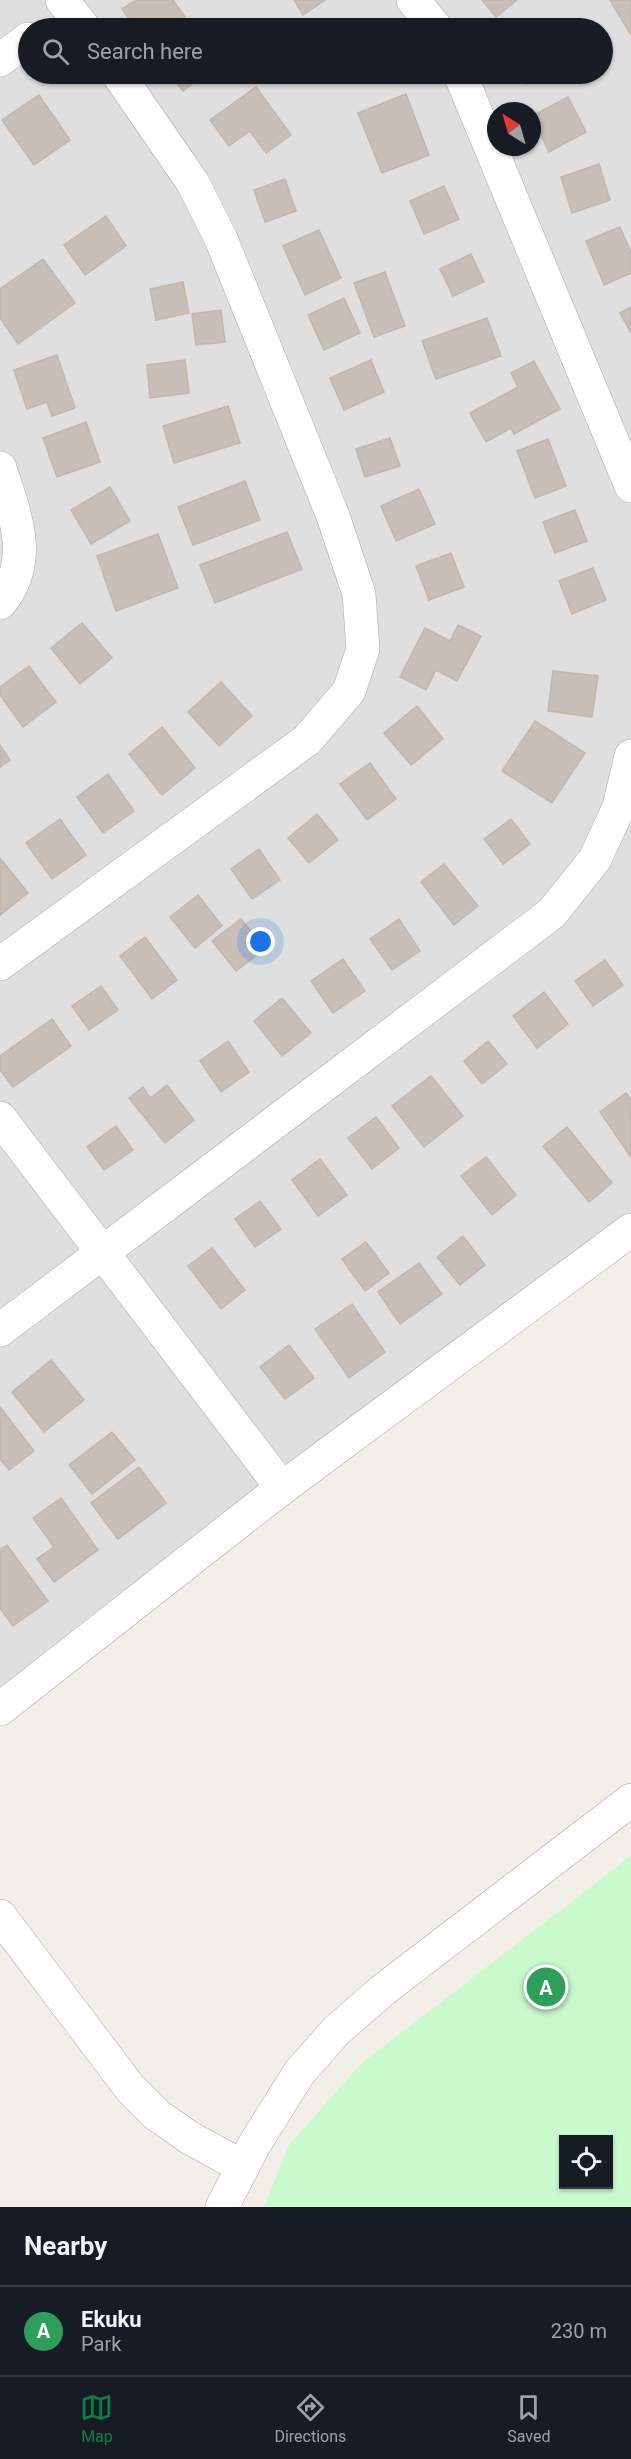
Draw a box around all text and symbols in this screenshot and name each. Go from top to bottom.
search box [18,18,613,84]
icon: search [39,35,72,68]
text: Search here [87,39,203,64]
north arrow [487,102,541,156]
your location [246,927,275,956]
pin: A [526,1964,566,2010]
map controls [559,2135,613,2189]
button: locate [559,2135,613,2189]
text: Nearby [24,2231,107,2261]
text: Ekuku [81,2307,142,2332]
text: A [37,2319,50,2343]
text: 230 m [551,2319,607,2343]
text: Park [81,2332,121,2356]
tab: Map [80,2391,113,2446]
tab: Directions [274,2391,346,2446]
tab: Saved [507,2391,551,2446]

